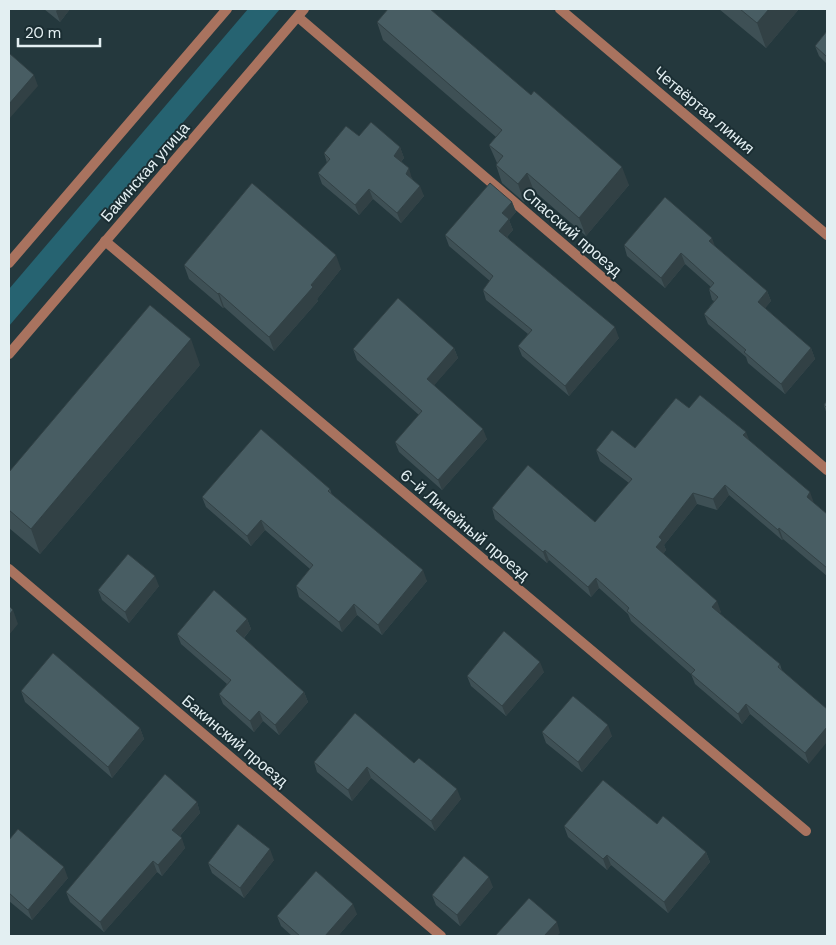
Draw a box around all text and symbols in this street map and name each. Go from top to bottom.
scale bar [18,15,100,47]
text: 20 m [25,23,61,43]
street label: Четвёртая линия [649,61,759,159]
street label: Бакинская улица [96,118,194,226]
street label: Спасский проезд [518,183,627,282]
street label: 6-й Линейный проезд [396,465,535,586]
street label: Бакинский проезд [177,690,293,792]

